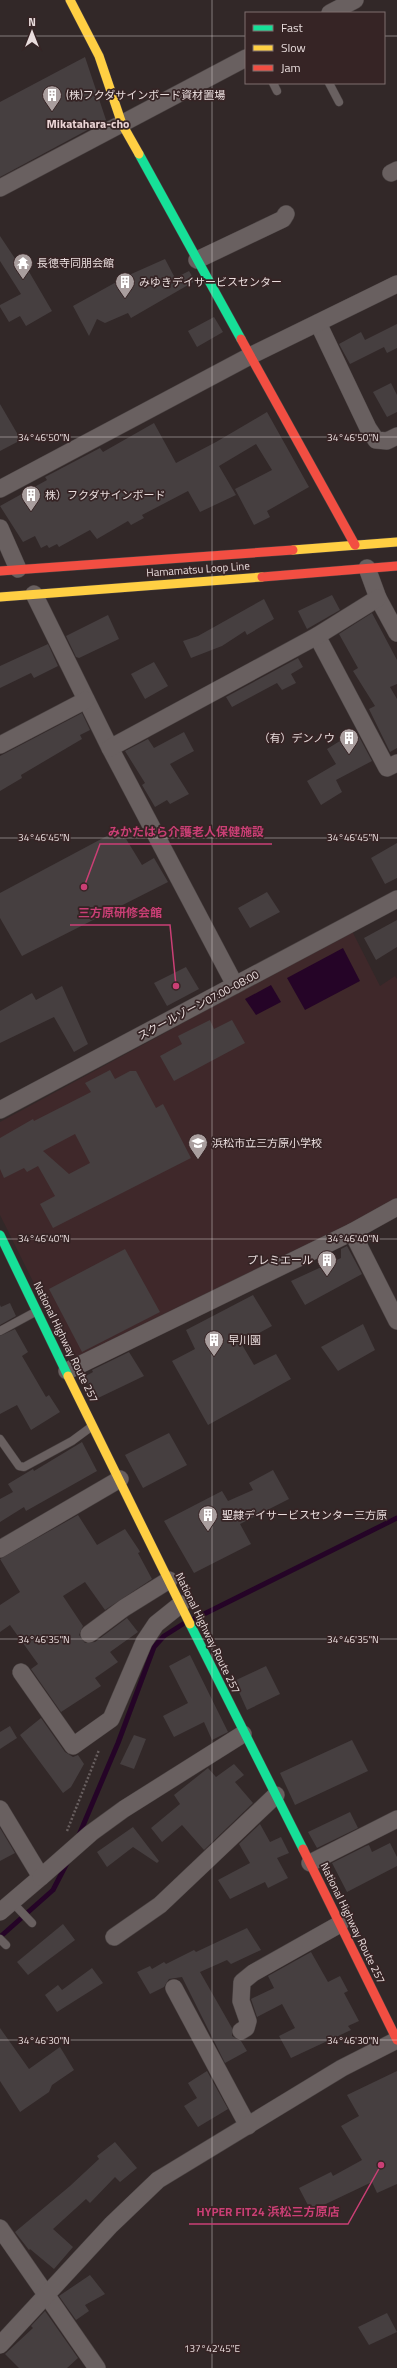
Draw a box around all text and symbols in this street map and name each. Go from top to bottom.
north arrow [12,12,52,52]
legend [245,12,385,84]
text: N [28,14,36,30]
text: Fast [281,18,304,37]
text: Slow [281,38,306,57]
text: Jam [281,58,301,77]
building icon: (株)フクダサインボード資材置場 [41,84,63,112]
place label: (株)フクダサインボード資材置場 [66,87,225,103]
district label: Mikatahara-cho [47,114,129,133]
temple icon: 長徳寺同朋会館 [12,252,34,280]
place label: 長徳寺同朋会館 [37,255,114,271]
building icon: みゆきデイサービスセンター [114,271,136,299]
place label: みゆきデイサービスセンター [139,274,282,290]
text: 34°46'50"N [18,430,70,445]
text: 34°46'50"N [327,430,379,445]
building icon: 株）フクダサインボード [20,484,42,512]
place label: 株）フクダサインボード [45,487,166,503]
street label: Hamamatsu Loop Line [146,557,251,581]
building icon: （有）デンノウ [338,727,360,755]
place label: （有）デンノウ [259,730,335,746]
callout: みかたはら介護老人保健施設 [100,820,272,844]
text: みかたはら介護老人保健施設 [108,822,264,841]
text: 34°46'45"N [18,830,70,845]
text: 34°46'45"N [327,830,379,845]
callout: 三方原研修会館 [70,901,170,925]
text: 三方原研修会館 [78,903,162,922]
street label: スクールゾーン07:00-08:00 [135,966,261,1044]
school or university icon: 浜松市立三方原小学校 [187,1132,209,1160]
place label: 浜松市立三方原小学校 [212,1135,322,1151]
text: 34°46'40"N [18,1231,70,1246]
text: 34°46'40"N [327,1231,379,1246]
building icon: プレミエール [316,1249,338,1277]
place label: プレミエール [247,1252,313,1268]
street label: National Highway Route 257 [30,1279,102,1405]
building icon: 早川園 [203,1329,225,1357]
place label: 早川園 [228,1332,261,1348]
building icon: 聖隷デイサービスセンター三方原 [197,1504,219,1532]
place label: 聖隷デイサービスセンター三方原 [222,1507,387,1523]
street label: National Highway Route 257 [172,1570,244,1696]
text: 34°46'35"N [18,1632,70,1647]
text: 34°46'35"N [327,1632,379,1647]
street label: National Highway Route 257 [317,1860,389,1986]
text: 34°46'30"N [18,2033,70,2048]
text: 34°46'30"N [327,2033,379,2048]
callout: HYPER FIT24 浜松三方原店 [189,2200,348,2224]
text: HYPER FIT24 浜松三方原店 [197,2202,339,2221]
text: 137°42'45"E [184,2341,241,2356]

